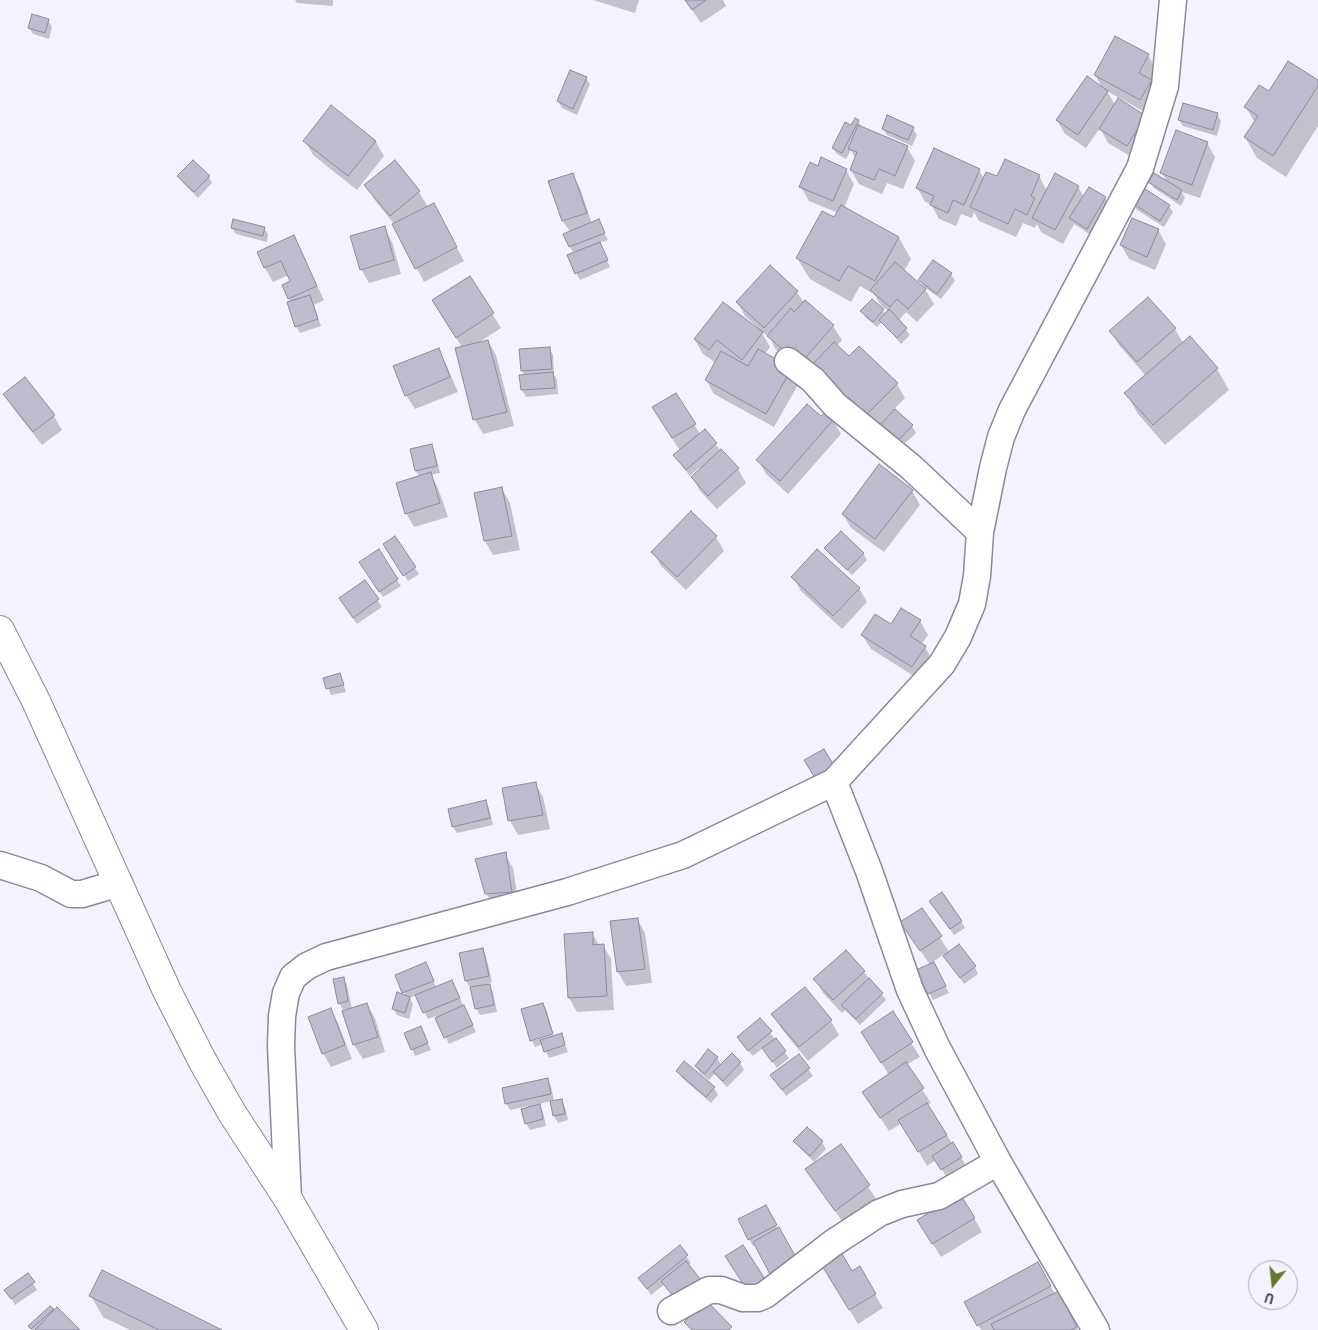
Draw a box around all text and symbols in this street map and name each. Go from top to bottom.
north arrow [1248,1260,1298,1310]
text: U [1262,1289,1276,1308]

